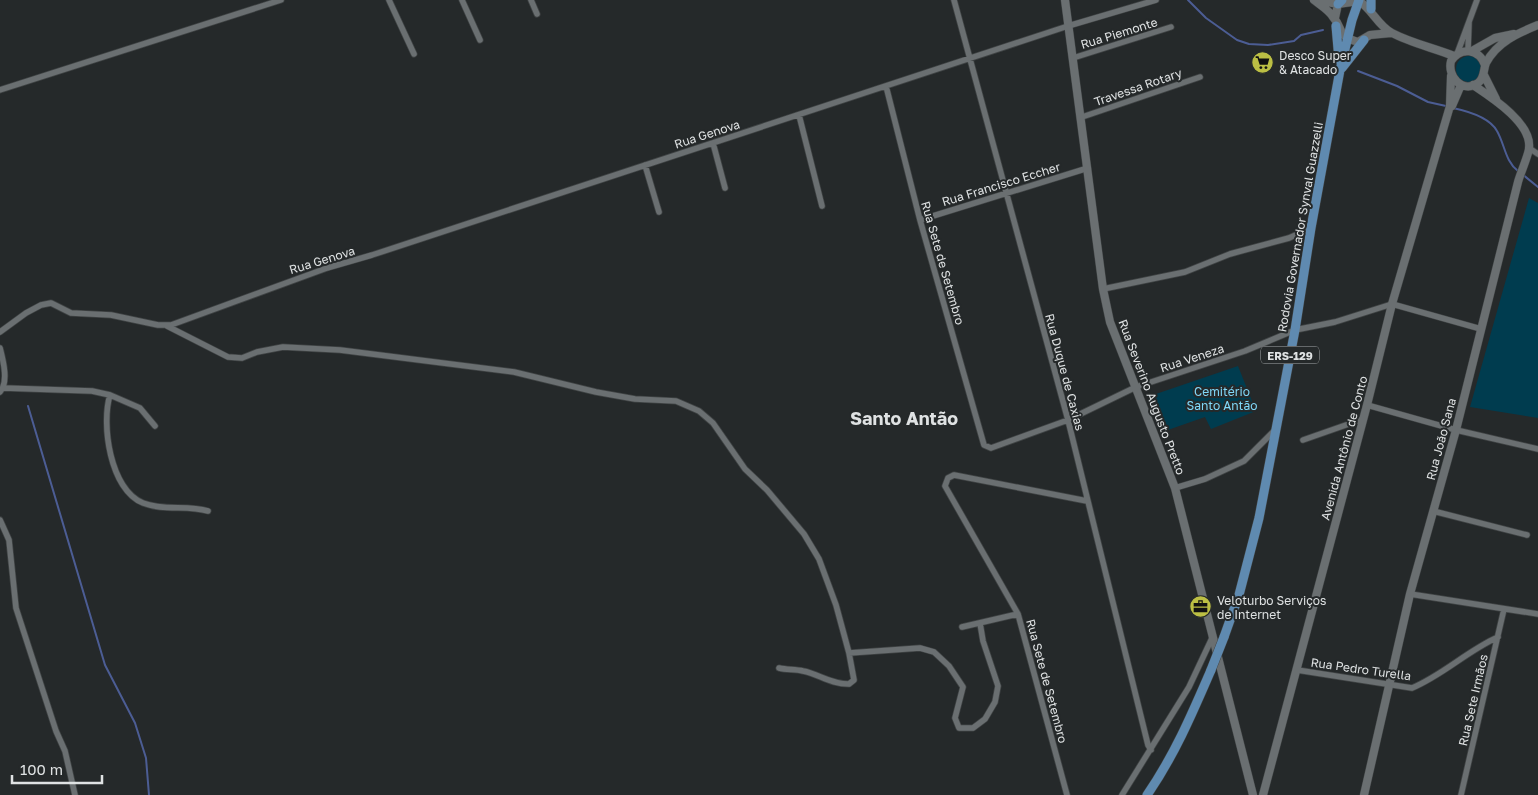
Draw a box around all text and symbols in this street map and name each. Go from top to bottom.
street label: Rua Piemonte [1079,14,1159,52]
place label: Desco Super & Atacado [1279,48,1352,77]
supermarket icon: Desco Super & Atacado [1251,50,1275,74]
street label: Travessa Rotary [1092,65,1184,109]
street label: Rua Genova [672,116,742,152]
street label: Rodovia Governador Synval Guazzelli [1274,121,1326,333]
street label: Rua Francisco Eccher [940,159,1062,209]
street label: Rua Sete de Setembro [918,199,968,327]
street label: Rua Genova [287,243,357,277]
street label: Rua Duque de Caxias [1042,312,1088,432]
street label: Rua Severino Augusto Pretto [1115,317,1189,477]
street label: Rua Veneza [1158,341,1226,375]
road number: ERS-129 [1261,346,1319,364]
street label: Avenida Antônio de Conto [1318,374,1370,522]
park label: Cemitério Santo Antão [1187,384,1257,413]
street label: Rua João Sana [1423,396,1459,482]
district label: Santo Antão [850,407,958,429]
place label: Veloturbo Serviços de Internet [1217,593,1326,622]
office icon: Veloturbo Serviços de Internet [1189,595,1213,619]
street label: Rua Sete de Setembro [1023,617,1071,745]
street label: Rua Sete Irmãos [1455,653,1491,747]
street label: Rua Pedro Turella [1310,655,1412,683]
scale bar [12,752,102,784]
text: 100 m [20,760,63,778]

